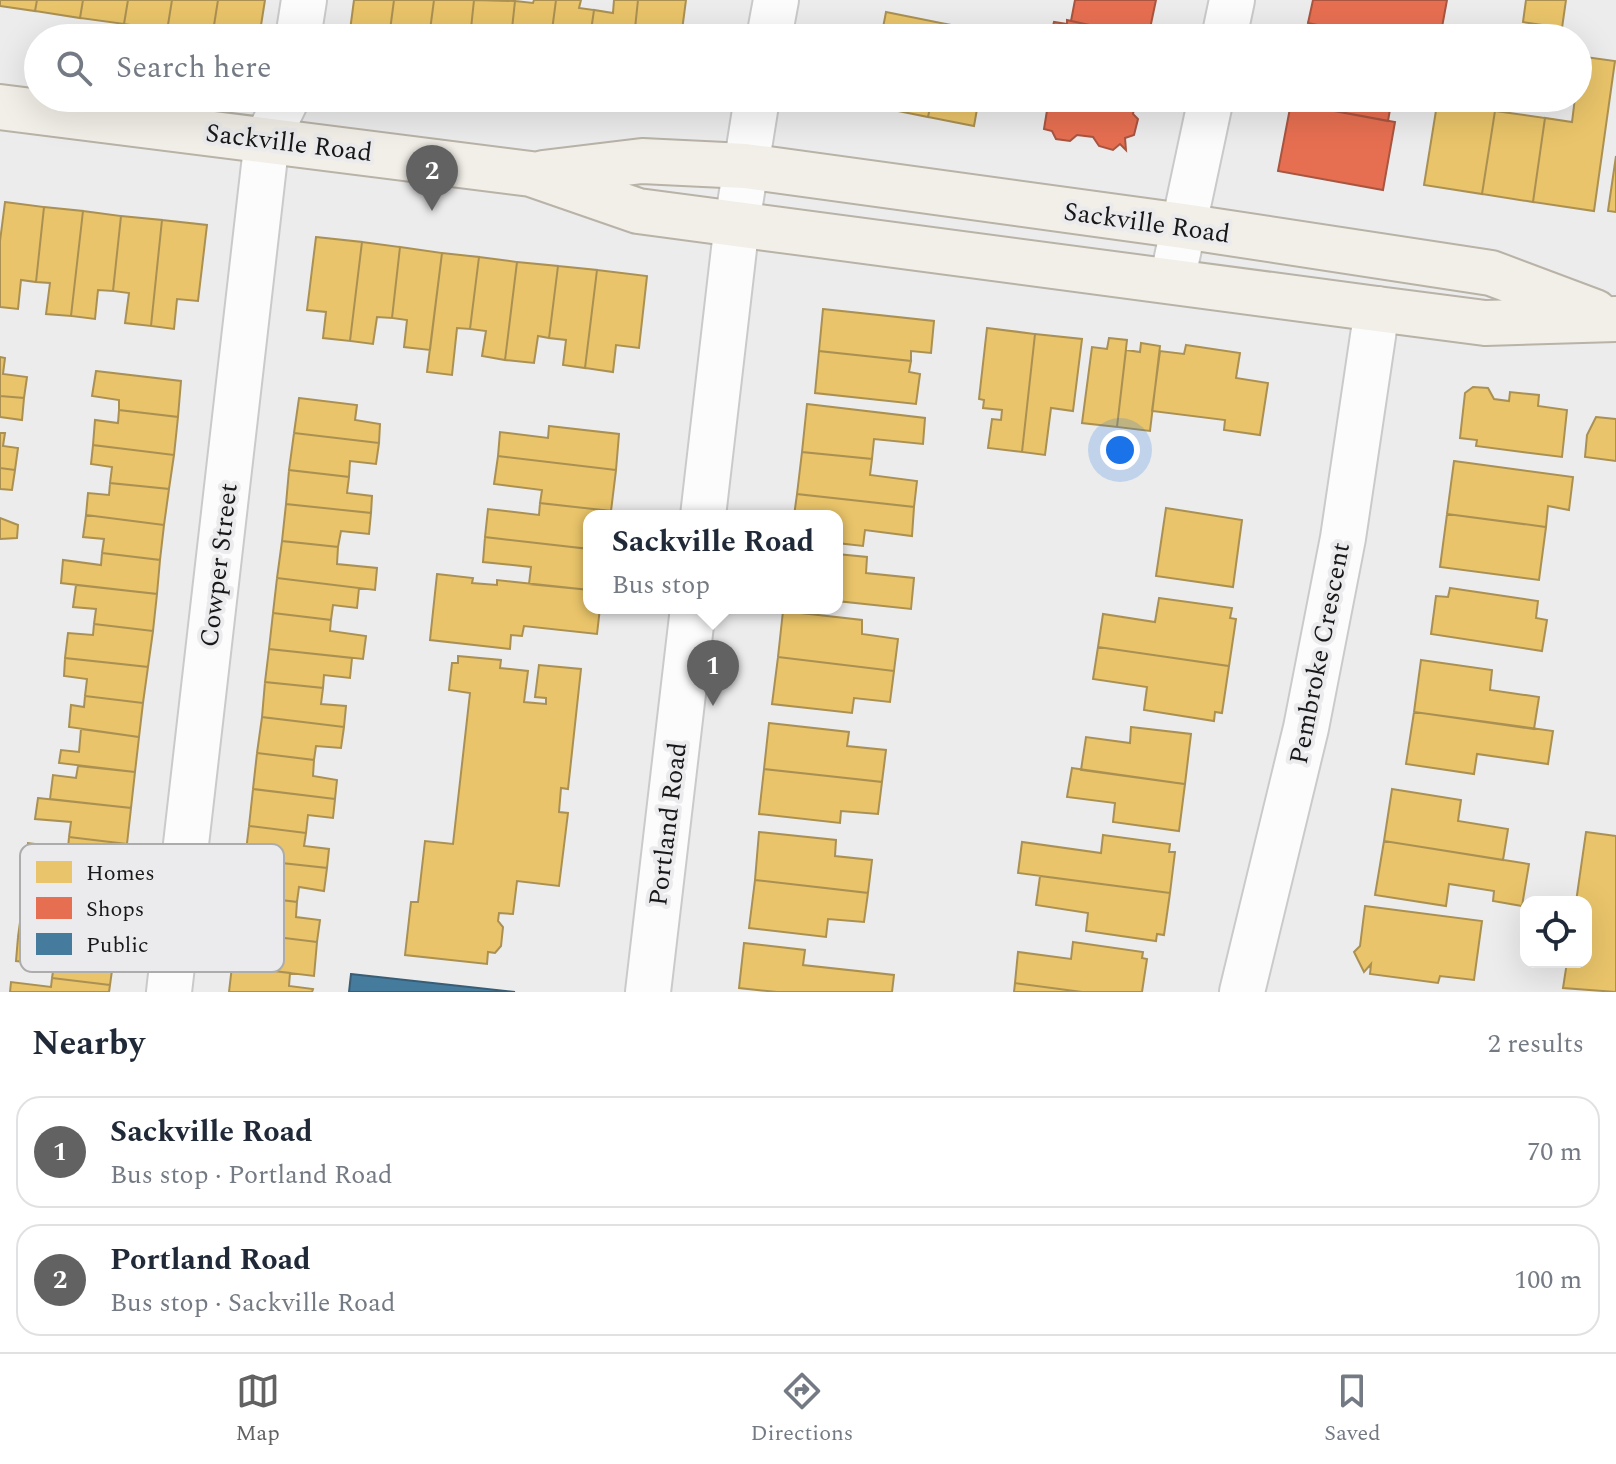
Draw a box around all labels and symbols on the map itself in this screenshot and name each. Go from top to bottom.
street label: Sackville Road [203,113,374,173]
pin: 2 [406,145,458,211]
street label: Sackville Road [1061,192,1233,254]
your location [1100,430,1140,470]
street label: Cowper Street [189,481,249,649]
street label: Pembroke Crescent [1279,539,1361,768]
pin: 1 [687,640,739,706]
street label: Portland Road [638,740,698,908]
legend [20,844,284,972]
text: Homes [86,857,155,890]
text: Shops [86,893,144,926]
text: Public [86,929,149,962]

